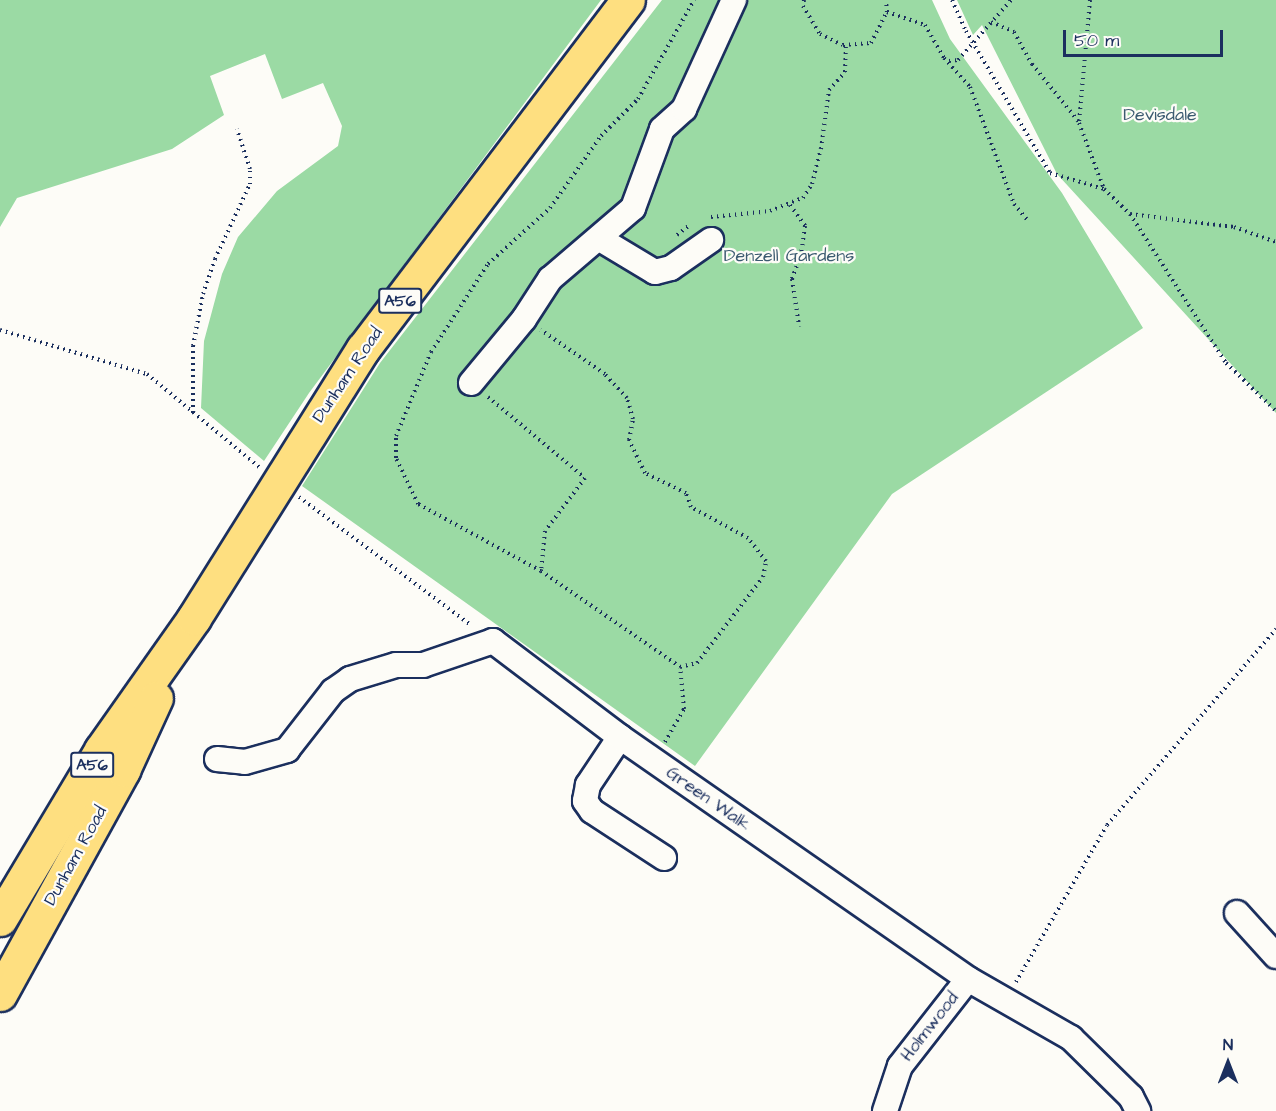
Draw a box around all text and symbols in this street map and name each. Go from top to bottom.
scale bar [1066,18,1226,56]
text: 50 m [1074,28,1119,53]
park label: Devisdale [1123,104,1197,126]
park label: Denzell Gardens [724,245,854,267]
road number: A56 [378,288,422,314]
street label: Dunham Road [308,323,388,427]
road number: A56 [70,752,115,778]
street label: Green Walk [662,762,754,836]
street label: Dunham Road [40,802,112,910]
street label: Holmwood [896,988,964,1066]
north arrow [1198,1033,1258,1093]
text: N [1223,1034,1233,1056]

